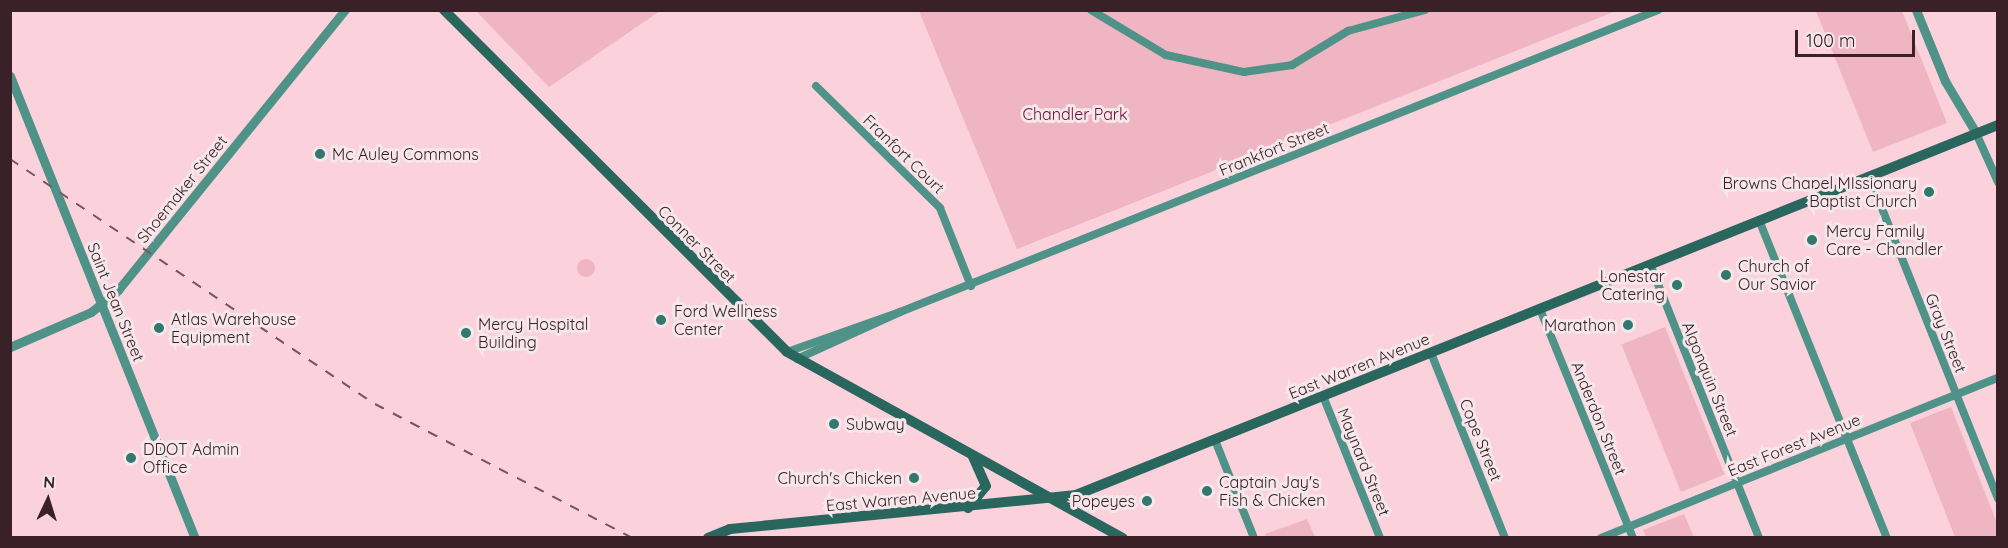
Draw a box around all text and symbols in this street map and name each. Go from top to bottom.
scale bar [1798,18,1918,56]
text: 100 m [1806,29,1855,52]
park label: Chandler Park [1022,104,1128,124]
street label: Franfort Court [859,110,949,198]
street label: Frankfort Street [1216,118,1332,180]
street label: Shoemaker Street [133,131,231,247]
place label: Mc Auley Commons [332,144,479,164]
marker: Mc Auley Commons [313,147,327,161]
place label: Browns Chapel MIssionary Baptist Church [1722,173,1917,211]
marker: Browns Chapel MIssionary Baptist Church [1922,185,1936,199]
street label: Conner Street [654,201,740,287]
place label: Mercy Family Care - Chandler [1826,221,1943,259]
marker: Mercy Family Care - Chandler [1803,231,1821,249]
street label: Saint Jean Street [83,240,149,364]
place label: Church of Our Savior [1738,256,1816,294]
place label: Lonestar Catering [1600,266,1665,304]
marker: Church of Our Savior [1719,268,1733,282]
marker: Lonestar Catering [1670,278,1684,292]
street label: Gray Street [1921,290,1971,376]
place label: Ford Wellness Center [674,301,777,339]
place label: Atlas Warehouse Equipment [171,309,296,347]
marker: Ford Wellness Center [652,311,670,329]
place label: Mercy Hospital Building [478,314,588,352]
place label: Marathon [1544,315,1616,335]
marker: Marathon [1621,318,1635,332]
street label: Algonquin Street [1678,319,1742,439]
marker: Atlas Warehouse Equipment [152,321,166,335]
marker: Mercy Hospital Building [459,326,473,340]
street label: East Warren Avenue [1286,329,1432,403]
street label: Anderdon Street [1567,358,1631,478]
street label: Cope Street [1456,396,1506,484]
street label: Maynard Street [1334,405,1394,519]
street label: East Forest Avenue [1725,410,1863,480]
place label: Subway [846,414,905,434]
marker: Subway [827,417,841,431]
place label: DDOT Admin Office [143,439,239,477]
marker: DDOT Admin Office [124,451,138,465]
place label: Church's Chicken [777,468,902,488]
north arrow [18,470,78,530]
marker: Church's Chicken [907,471,921,485]
text: N [43,472,56,492]
place label: Captain Jay's Fish & Chicken [1219,472,1325,510]
street label: East Warren Avenue [825,483,977,515]
marker: Captain Jay's Fish & Chicken [1200,484,1214,498]
place label: Popeyes [1072,491,1135,511]
marker: Popeyes [1140,494,1154,508]

